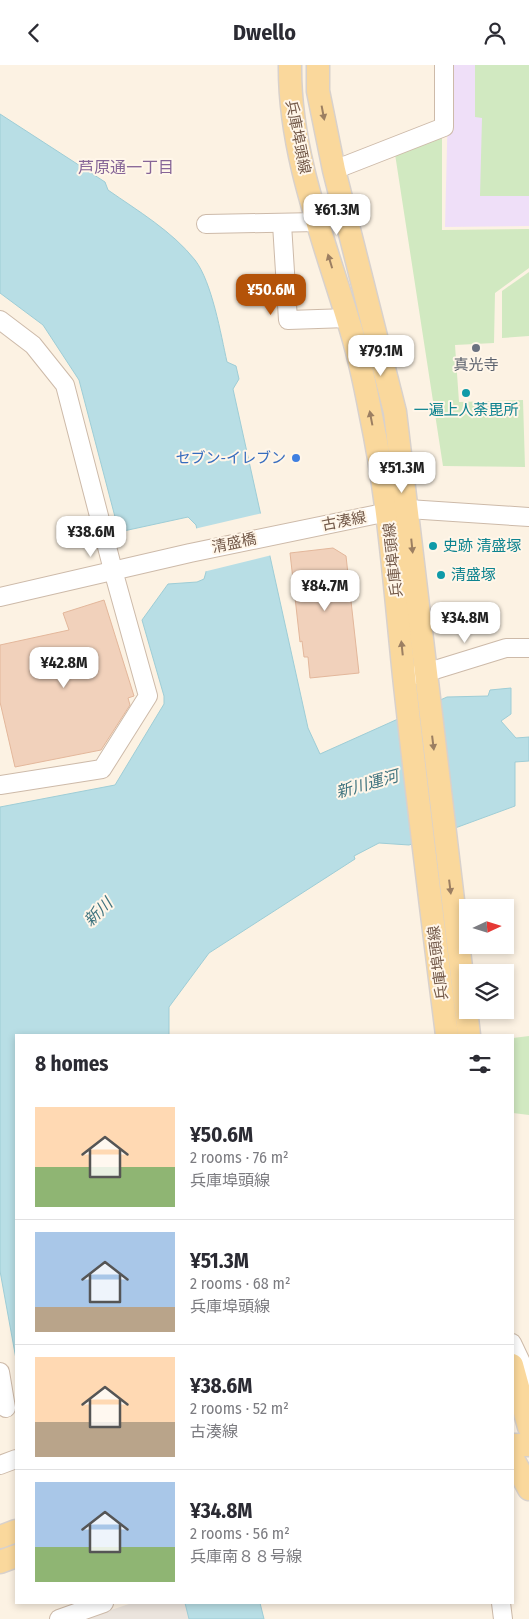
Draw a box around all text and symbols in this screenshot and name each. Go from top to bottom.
icon: back [20,19,48,47]
text: Dwello [233,19,296,46]
icon: person [481,19,509,47]
street label: 兵庫埠頭線 [282,98,314,176]
one-way arrow [319,106,327,122]
district label: 芦原通一丁目 [78,158,174,177]
pin: ¥61.3M [296,193,378,236]
text: ¥61.3M [314,200,360,219]
one-way arrow [326,253,334,268]
pin: ¥50.6M [230,273,312,316]
text: ¥50.6M [247,280,295,299]
pin: ¥79.1M [340,335,422,377]
text: ¥79.1M [359,341,403,360]
marker: 真光寺 [470,342,482,354]
place label: 真光寺 [453,356,499,374]
marker: 一遍上人荼毘所 [460,387,472,399]
place label: 一遍上人荼毘所 [413,401,519,419]
one-way arrow [367,410,375,426]
place label: セブン-イレブン [175,449,286,467]
pin: ¥51.3M [361,451,443,494]
marker: セブン-イレブン [290,452,302,464]
text: ¥51.3M [380,458,424,477]
street label: 古湊線 [320,508,368,534]
pin: ¥38.6M [50,515,132,558]
text: ¥38.6M [67,522,115,541]
street label: 兵庫埠頭線 [380,522,406,598]
street label: 清盛橋 [210,530,258,556]
place label: 史跡 清盛塚 [443,537,522,555]
one-way arrow [408,538,416,554]
marker: 史跡 清盛塚 [427,540,439,552]
place label: 清盛塚 [451,566,496,584]
pin: ¥84.7M [284,569,366,612]
marker: 清盛塚 [435,569,447,581]
text: ¥84.7M [302,576,348,595]
pin: ¥34.8M [424,601,506,644]
text: ¥34.8M [441,608,489,627]
one-way arrow [397,640,405,656]
pin: ¥42.8M [23,647,105,689]
text: ¥42.8M [40,653,88,672]
one-way arrow [429,735,437,751]
water label: 新川運河 [334,765,403,802]
one-way arrow [446,880,454,896]
water label: 新川 [80,893,117,930]
north arrow [459,899,514,954]
map controls [459,899,514,1019]
street label: 兵庫埠頭線 [424,925,452,1001]
button: layers [459,964,514,1019]
icon: filters [466,1050,494,1078]
text: 8 homes [35,1051,109,1077]
text: ¥50.6M [190,1122,253,1148]
icon: home [75,1127,135,1187]
text: 2 rooms · 76 m² [190,1148,289,1167]
text: 兵庫埠頭線 [190,1171,270,1190]
text: ¥51.3M [190,1248,249,1274]
icon: home [75,1252,135,1312]
text: 2 rooms · 68 m² [190,1274,291,1293]
text: 兵庫埠頭線 [190,1297,270,1316]
text: ¥38.6M [190,1373,252,1399]
icon: home [75,1377,135,1437]
text: 2 rooms · 52 m² [190,1399,289,1418]
text: 古湊線 [190,1422,238,1441]
text: ¥34.8M [190,1498,252,1524]
icon: home [75,1502,135,1562]
text: 2 rooms · 56 m² [190,1524,290,1543]
text: 兵庫南８８号線 [190,1547,302,1566]

